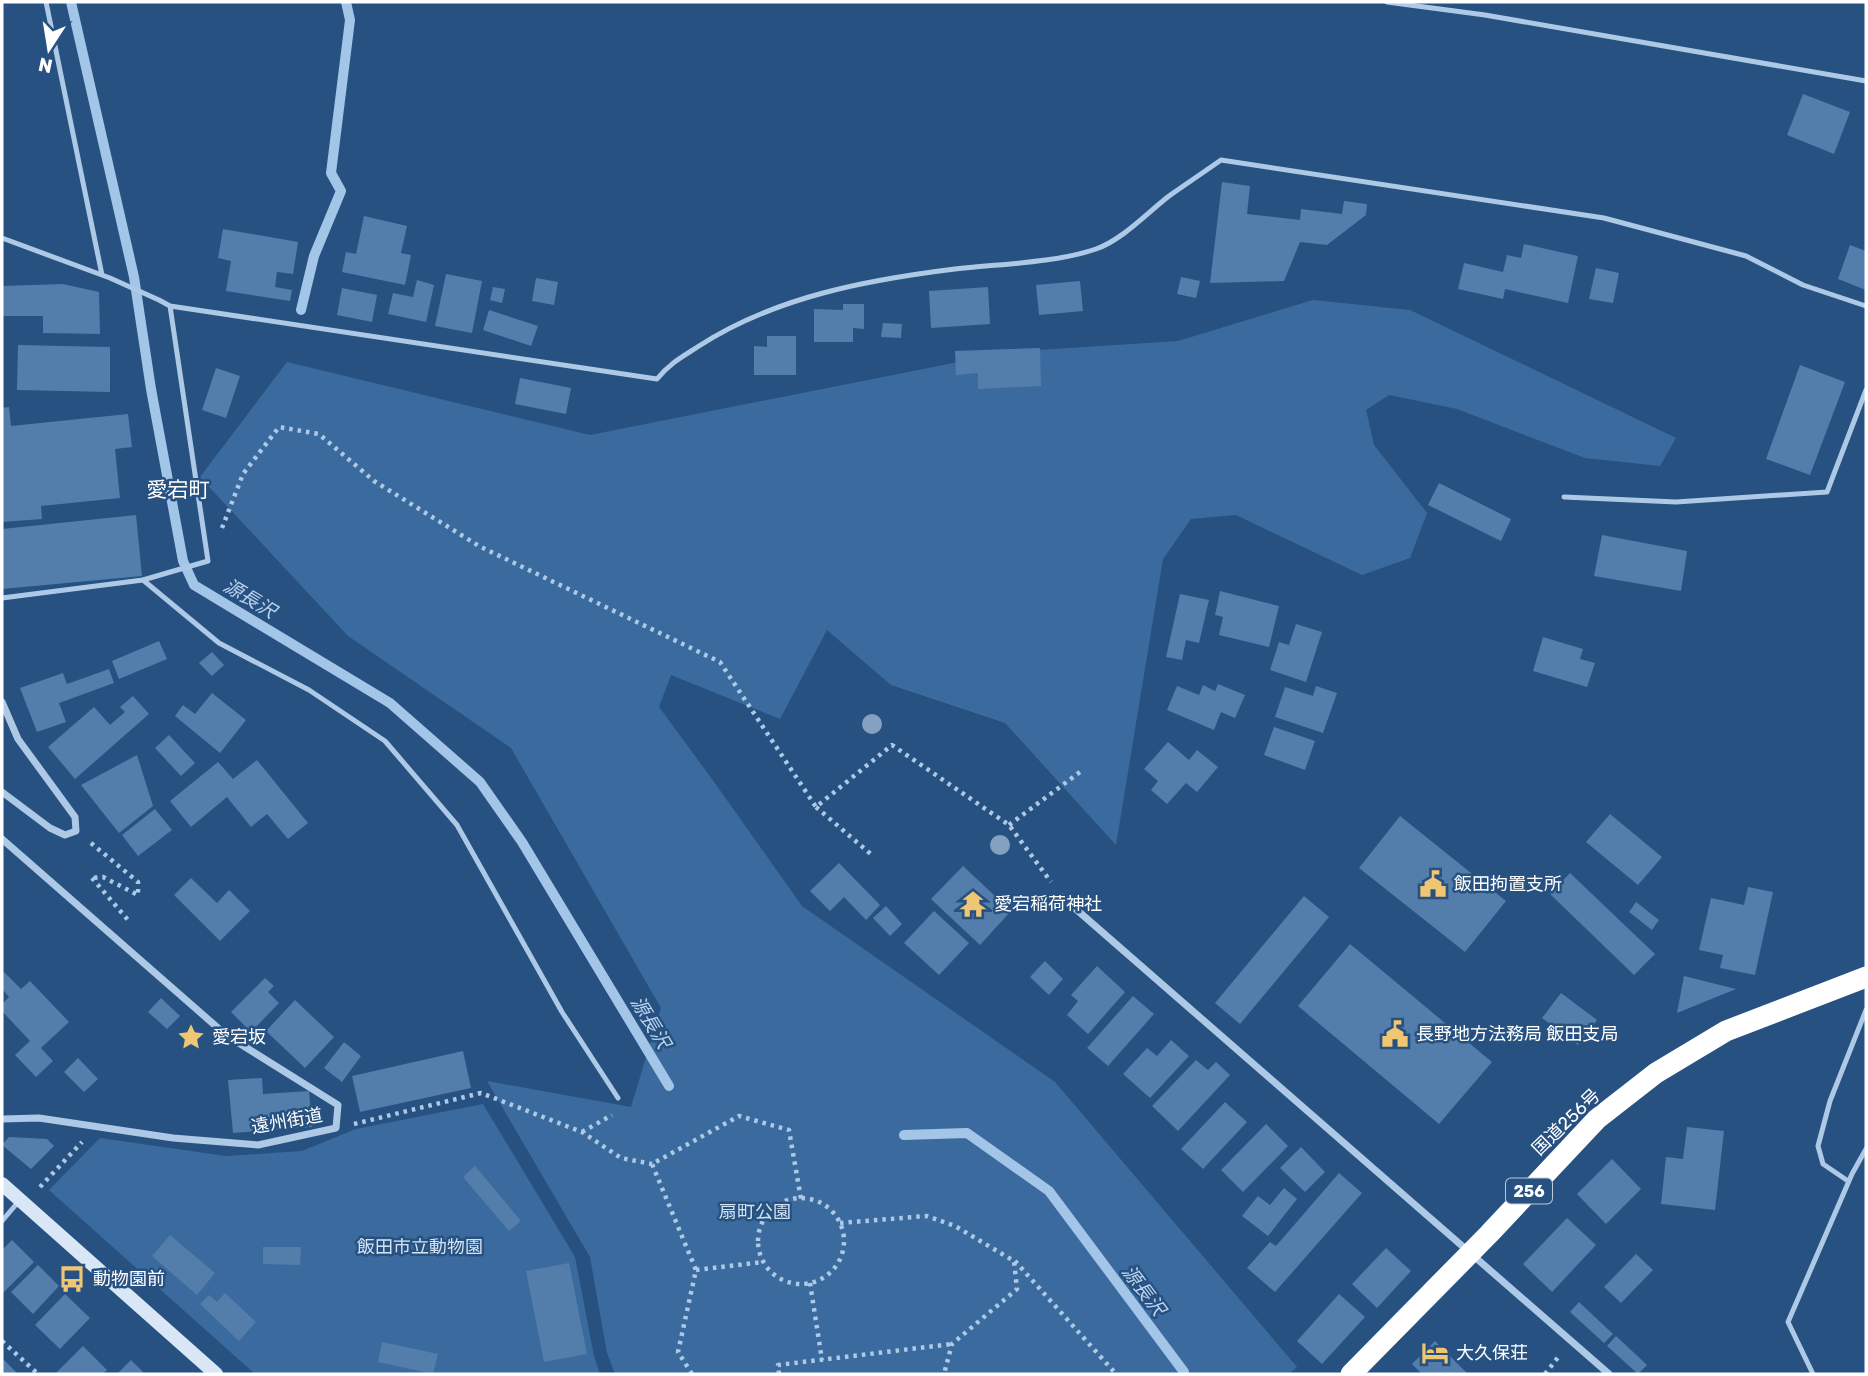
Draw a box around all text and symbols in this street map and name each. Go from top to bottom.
north arrow [14,14,84,84]
text: N [36,52,55,78]
district label: 愛宕町 [147,477,210,502]
water label: 源長沢 [219,574,283,625]
public building icon: 飯田拘置支所 [1418,869,1448,899]
place label: 飯田拘置支所 [1454,873,1562,895]
temple icon: 愛宕稲荷神社 [958,889,988,919]
place label: 愛宕稲荷神社 [994,893,1102,915]
water label: 源長沢 [626,992,677,1055]
public building icon: 長野地方法務局 飯田支局 [1380,1019,1410,1049]
place icon: 愛宕坂 [176,1022,206,1052]
place label: 長野地方法務局 飯田支局 [1416,1023,1618,1045]
place label: 愛宕坂 [212,1026,266,1048]
street label: 国道256号 [1527,1084,1605,1160]
street label: 遠州街道 [250,1104,324,1138]
road number: 256 [1506,1178,1552,1204]
park label: 扇町公園 [719,1201,791,1223]
park label: 飯田市立動物園 [357,1236,483,1258]
water label: 源長沢 [1117,1261,1172,1322]
bus stop icon: 動物園前 [57,1264,87,1294]
place label: 動物園前 [93,1268,165,1290]
hotel icon: 大久保荘 [1420,1338,1450,1368]
place label: 大久保荘 [1456,1342,1528,1364]

